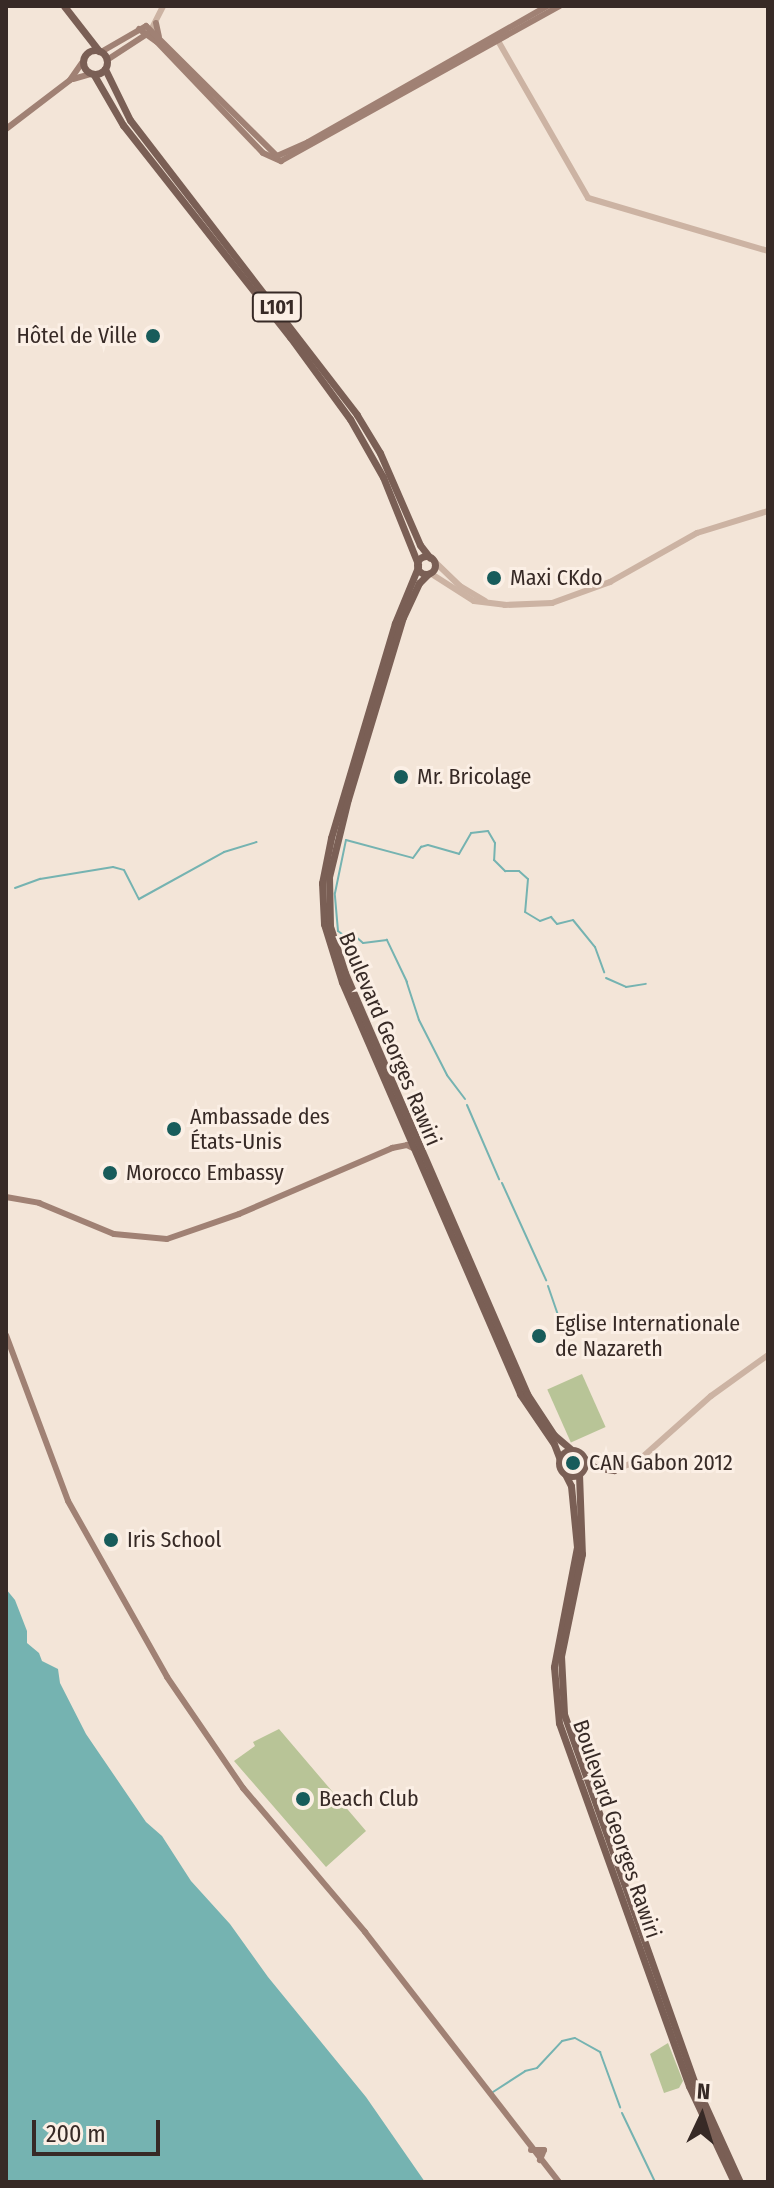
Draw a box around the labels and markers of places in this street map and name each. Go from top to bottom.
place label: Hôtel de Ville [16,323,137,349]
marker: Hôtel de Ville [144,327,162,345]
place label: Maxi CKdo [510,565,603,591]
marker: Maxi CKdo [485,569,503,587]
place label: Mr. Bricolage [417,764,531,790]
marker: Mr. Bricolage [392,768,410,786]
place label: Ambassade des États-Unis [190,1103,330,1154]
marker: Ambassade des États-Unis [165,1120,183,1138]
place label: Morocco Embassy [126,1160,284,1186]
marker: Morocco Embassy [101,1164,119,1182]
place label: Eglise Internationale de Nazareth [555,1310,740,1362]
marker: Eglise Internationale de Nazareth [530,1327,548,1345]
place label: CAN Gabon 2012 [589,1450,733,1476]
marker: CAN Gabon 2012 [564,1454,582,1472]
place label: Iris School [127,1527,221,1553]
marker: Iris School [102,1531,120,1549]
place label: Beach Club [319,1786,419,1812]
marker: Beach Club [294,1790,312,1808]

